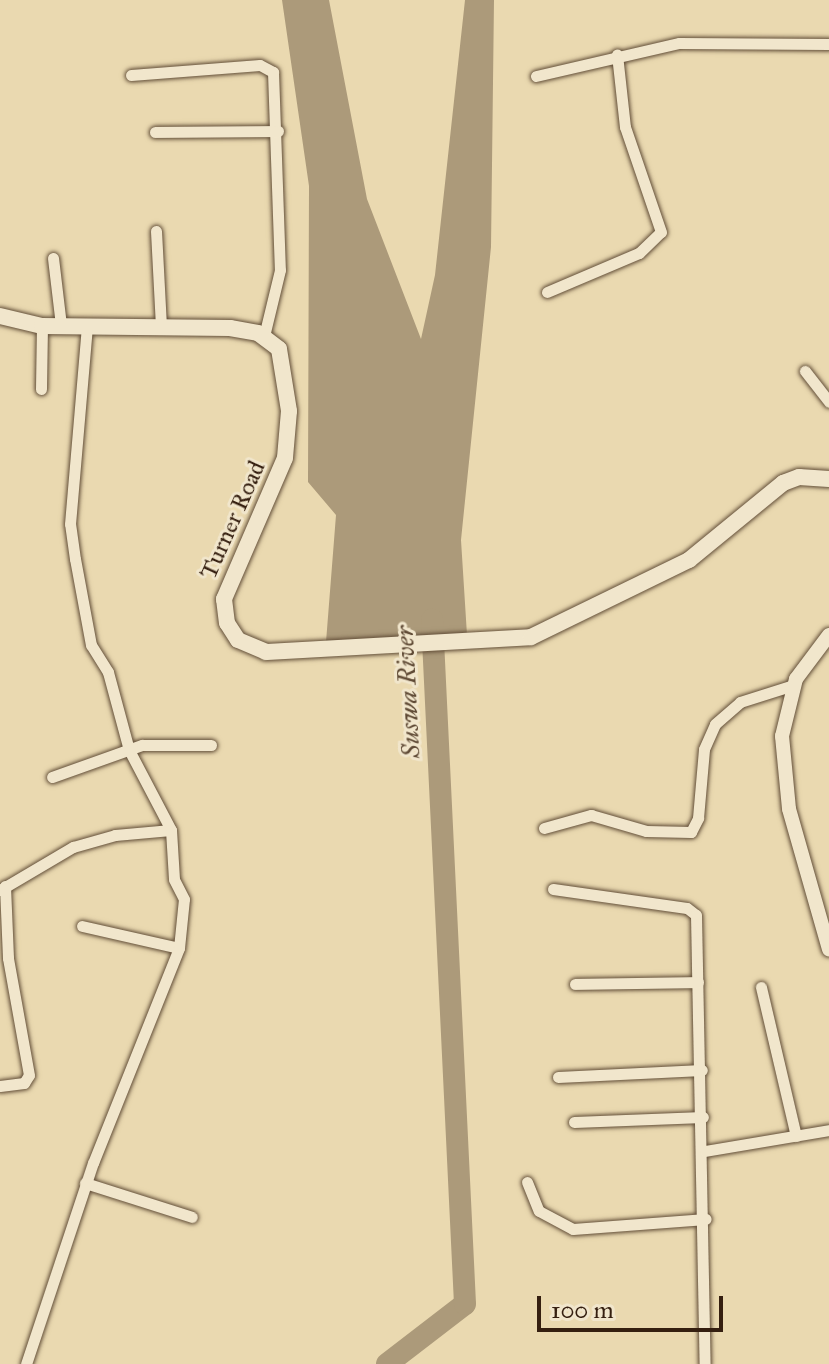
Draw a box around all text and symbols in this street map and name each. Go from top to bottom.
street label: Turner Road [194,457,272,583]
water label: Suswa River [389,625,427,759]
scale bar [541,1280,727,1330]
text: 100 m [551,1295,614,1325]

